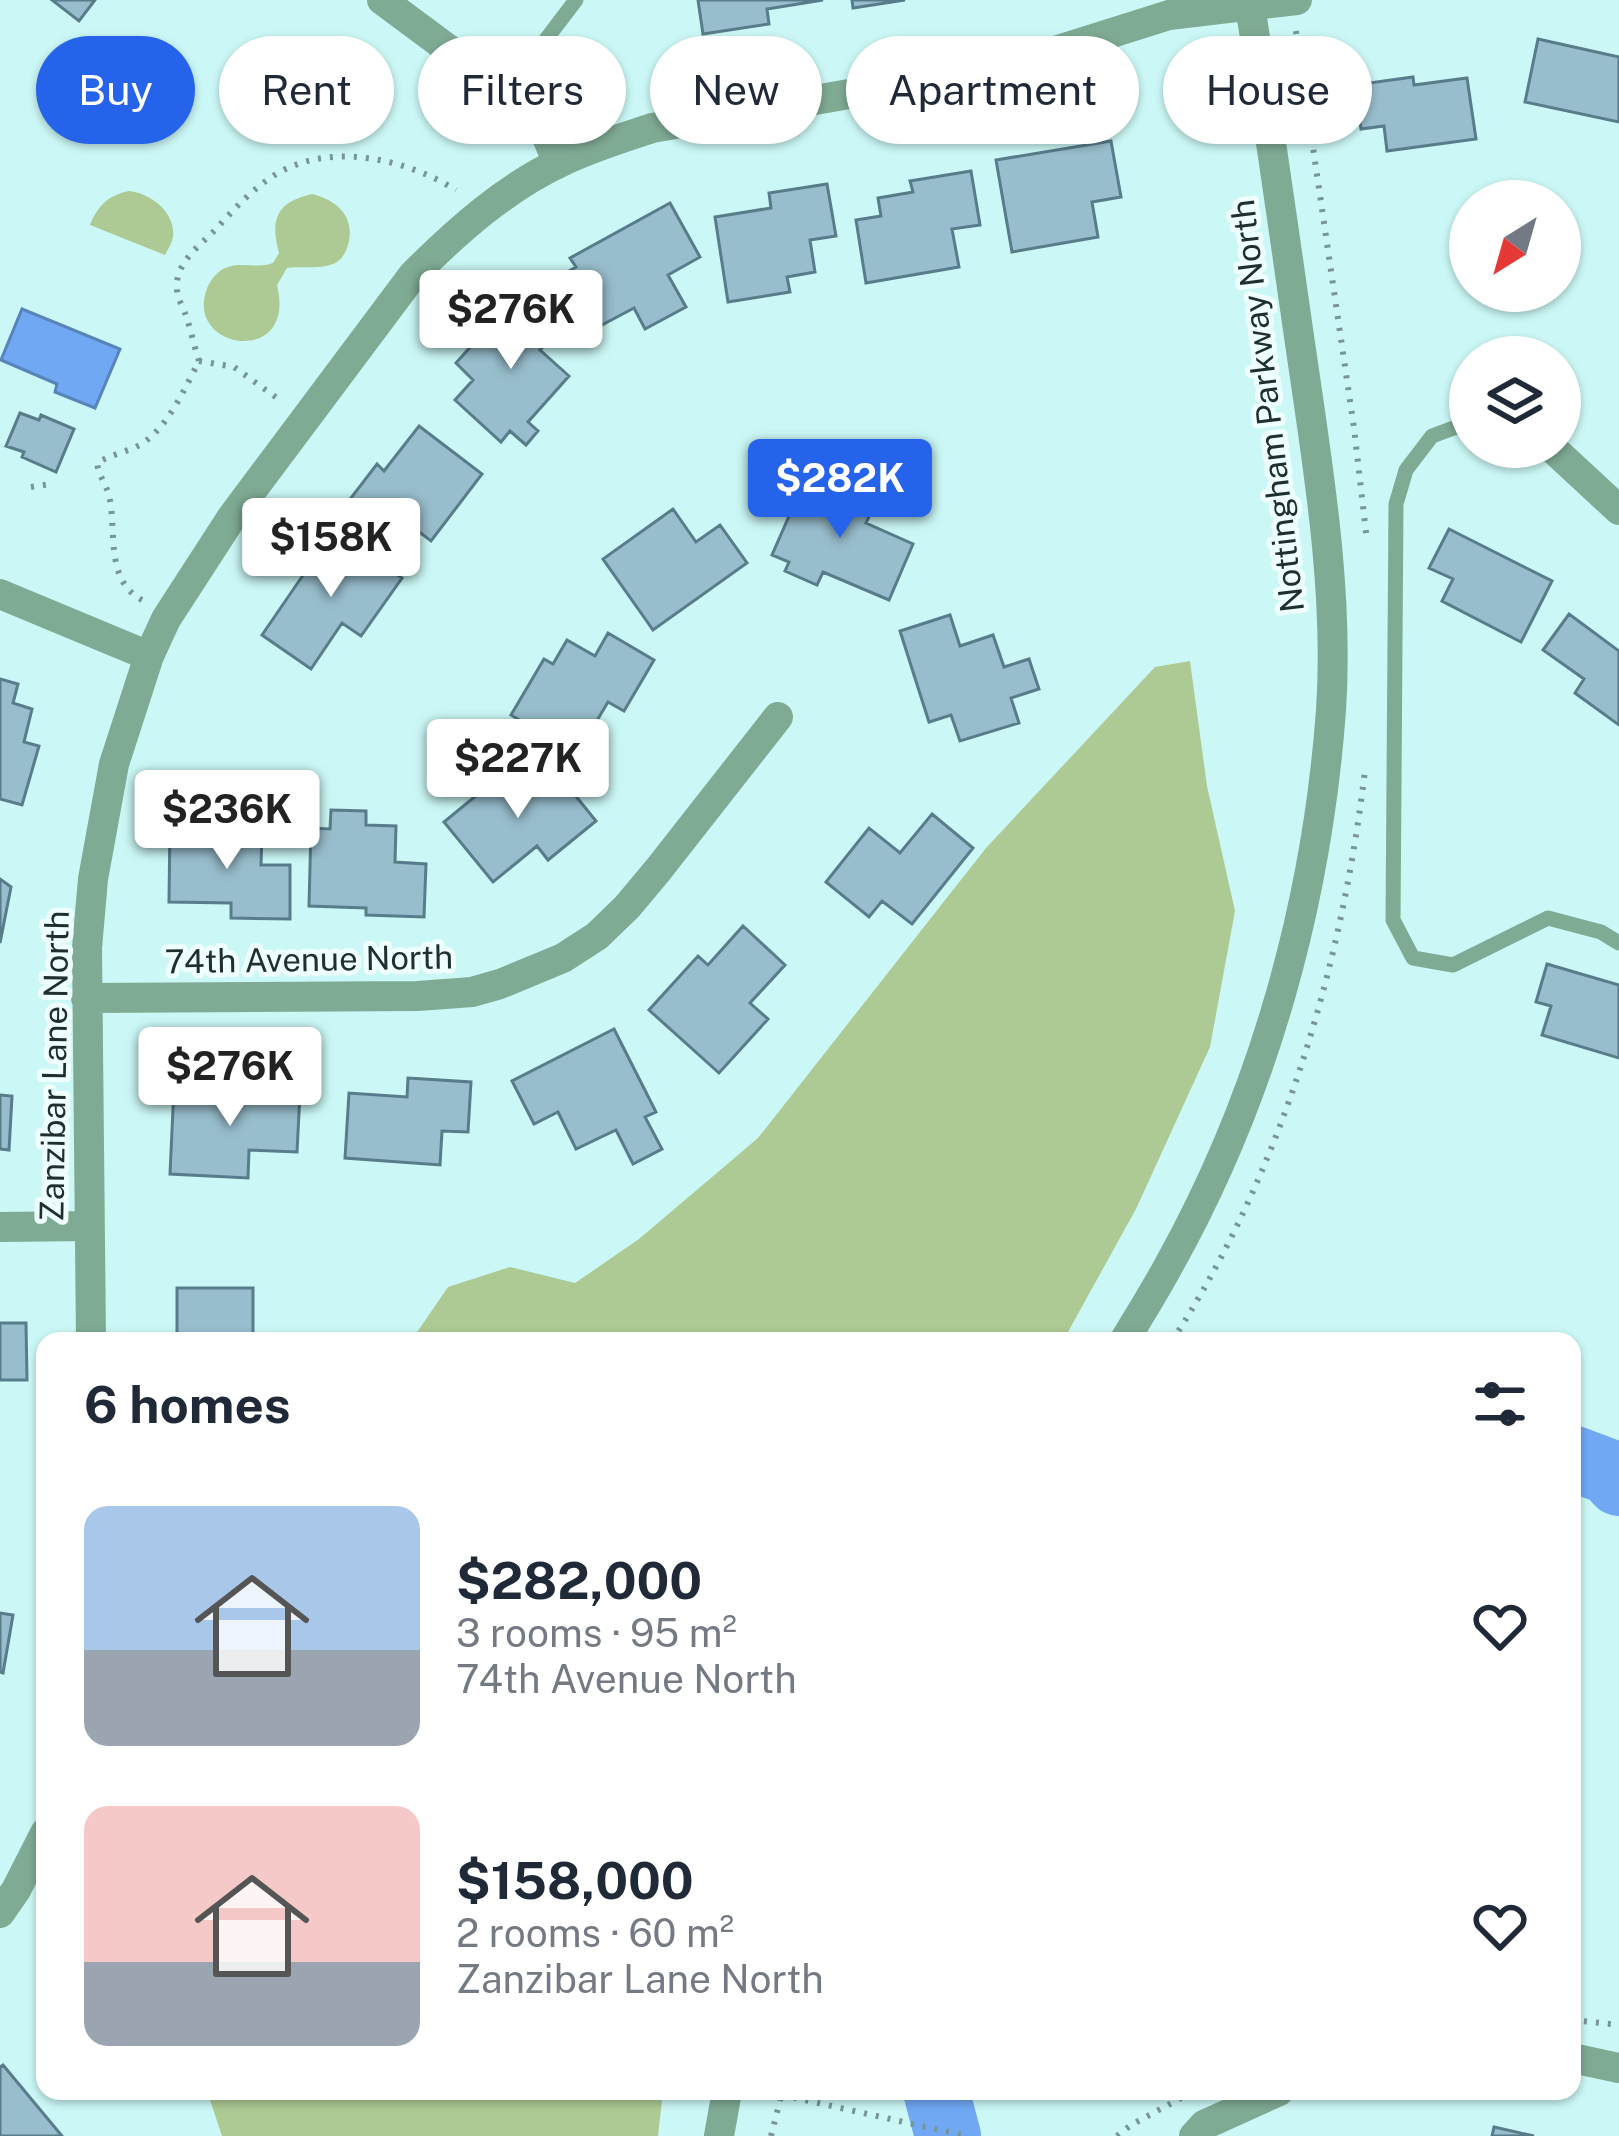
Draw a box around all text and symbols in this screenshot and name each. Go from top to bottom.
chip: Buy [36,36,195,144]
chip: Rent [219,36,394,144]
chip: Filters [418,36,626,144]
chip: New [650,36,822,144]
chip: Apartment [846,36,1139,144]
chip: House [1163,36,1372,144]
north arrow [1449,180,1581,312]
map controls [1449,180,1581,468]
street label: Nottingham Parkway North [1223,198,1311,614]
pin: $276K [427,270,595,372]
text: $276K [446,286,576,332]
button: layers [1449,336,1581,468]
pin: $282K [756,439,924,541]
text: $282K [775,455,905,501]
pin: $158K [247,498,415,600]
text: $158K [269,514,393,560]
pin: $227K [434,719,602,821]
text: $227K [454,735,582,781]
pin: $236K [143,770,311,872]
text: $236K [162,786,292,832]
street label: Zanzibar Lane North [32,910,76,1222]
street label: 74th Avenue North [165,937,453,981]
pin: $276K [146,1027,314,1129]
text: $276K [165,1043,295,1089]
icon: filters [1467,1371,1533,1437]
text: 6 homes [84,1375,291,1434]
text: $282,000 [456,1551,702,1610]
icon: home [180,1554,324,1698]
icon: heart [1467,1593,1533,1659]
text: 3 rooms · 95 m² [456,1610,737,1656]
text: 74th Avenue North [456,1656,797,1702]
text: $158,000 [456,1851,694,1910]
icon: home [180,1854,324,1998]
icon: heart [1467,1893,1533,1959]
text: 2 rooms · 60 m² [456,1910,734,1956]
text: Zanzibar Lane North [456,1956,824,2002]

